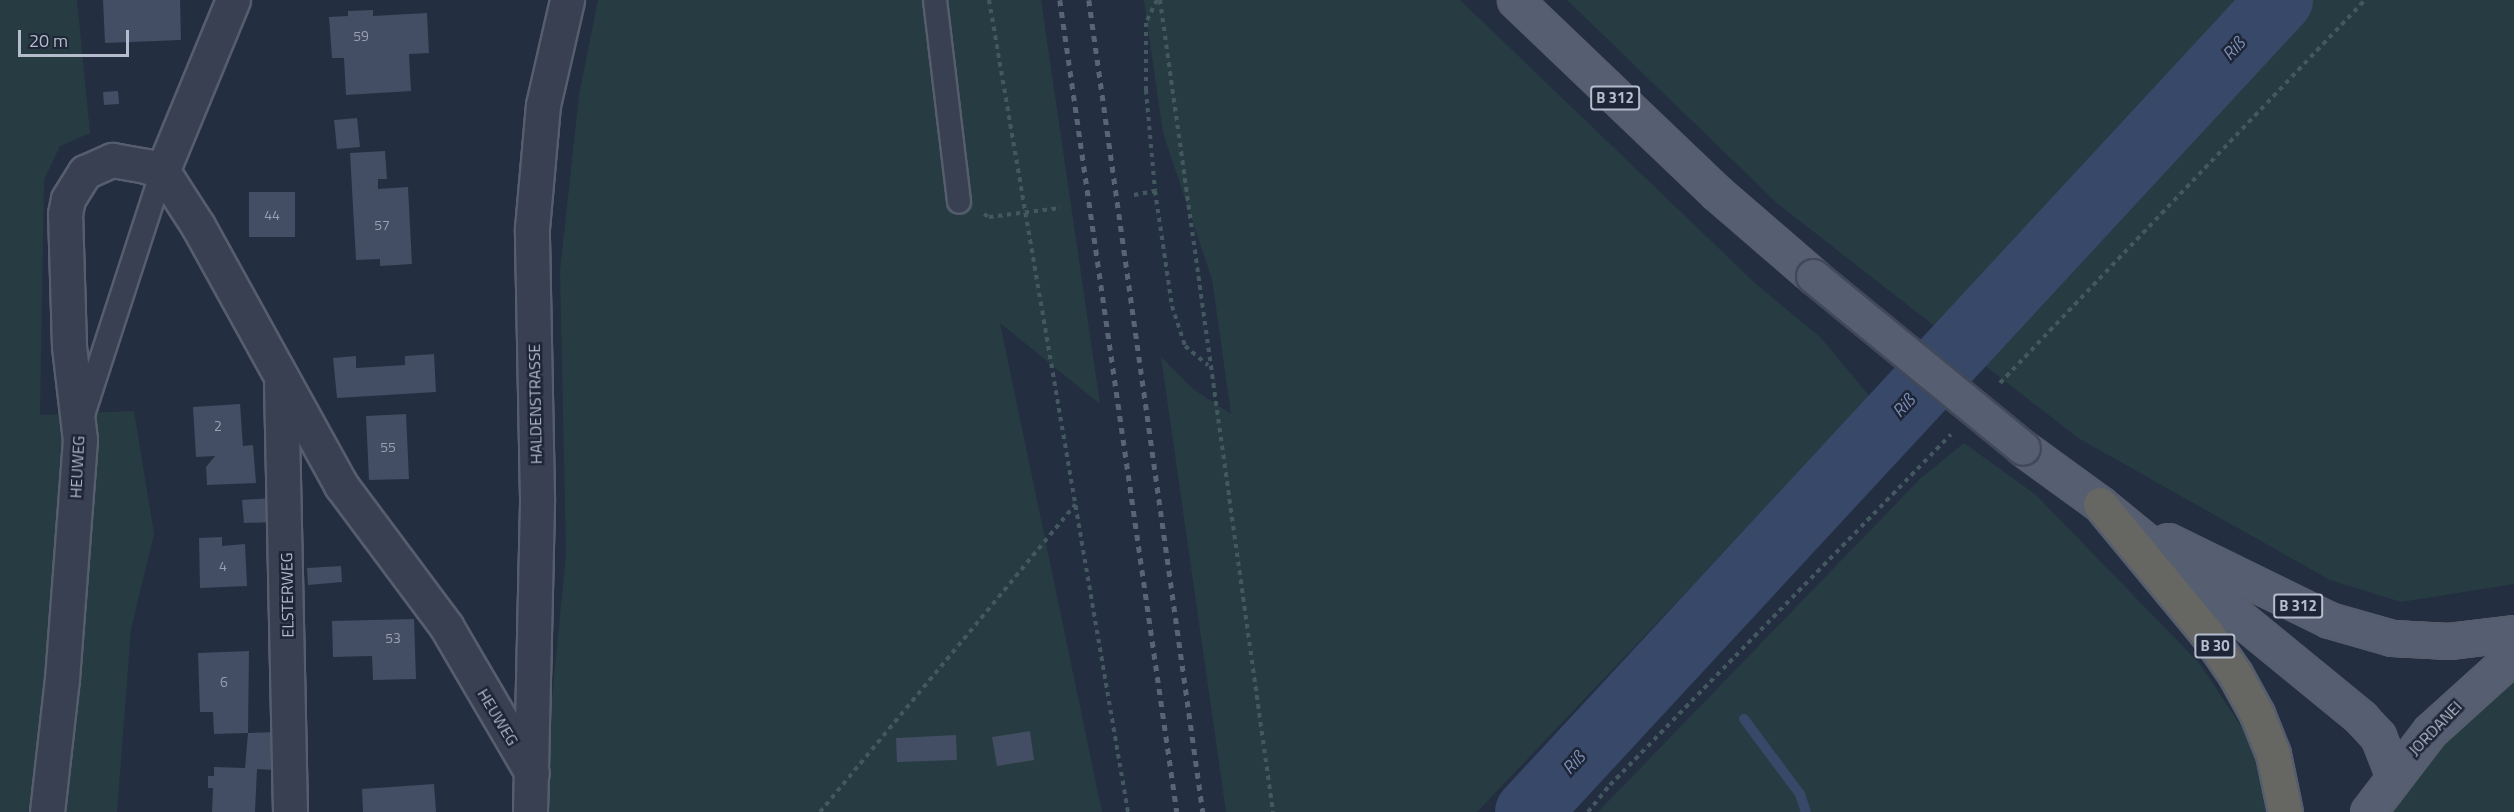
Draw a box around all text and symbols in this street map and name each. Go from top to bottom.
scale bar [21,18,132,56]
text: 20 m [29,27,68,54]
house number: 59 [353,28,369,44]
water label: Riß [2218,33,2250,65]
road number: B 312 [1590,86,1640,110]
house number: 44 [264,207,280,223]
house number: 57 [374,217,390,233]
street label: HALDENSTRASSE [524,344,546,464]
water label: Riß [1888,390,1920,422]
house number: 2 [214,418,222,434]
street label: HEUWEG [66,435,88,499]
house number: 55 [380,439,396,455]
street label: ELSTERWEG [277,552,297,638]
house number: 4 [219,558,227,574]
road number: B 312 [2272,594,2324,618]
house number: 53 [385,630,401,646]
road number: B 30 [2194,634,2236,658]
house number: 6 [220,674,228,690]
street label: HEUWEG [474,685,522,749]
street label: JORDANEI [2404,697,2466,759]
water label: Riß [1558,747,1590,779]

